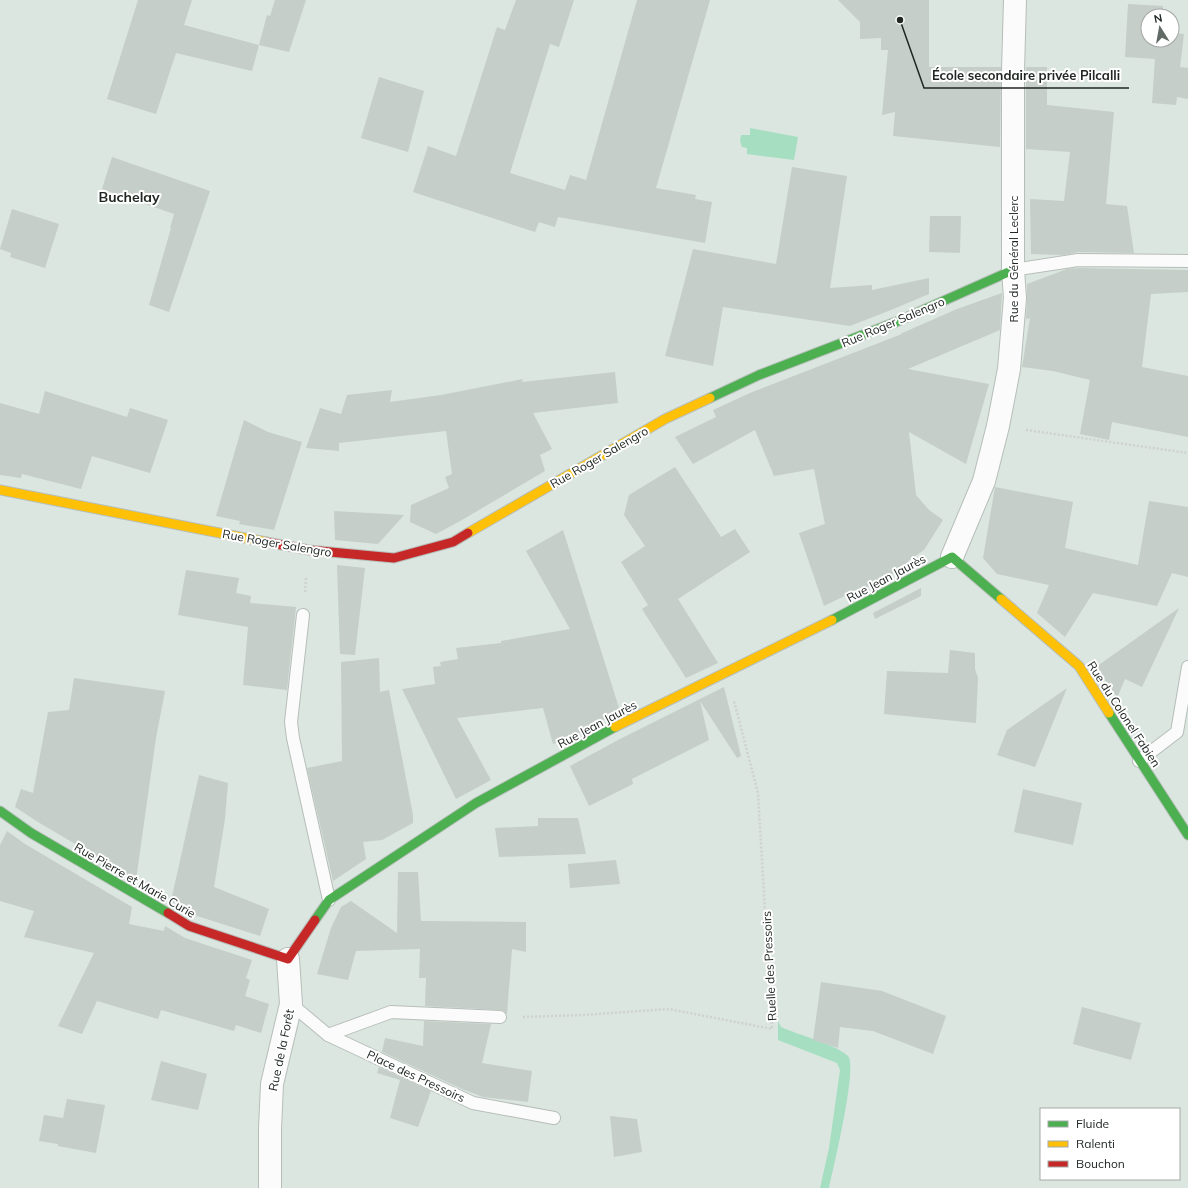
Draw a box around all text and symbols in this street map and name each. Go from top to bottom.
north arrow [1140,8,1180,48]
text: N [1153,11,1164,26]
callout: École secondaire privée Pilcalli [924,63,1129,88]
text: École secondaire privée Pilcalli [932,67,1120,83]
district label: Buchelay [98,188,160,206]
street label: Rue du Général Leclerc [1006,195,1021,323]
street label: Rue Roger Salengro [839,293,947,351]
street label: Rue Roger Salengro [547,423,651,491]
street label: Rue Roger Salengro [221,526,333,560]
street label: Rue Jean Jaurès [844,551,928,605]
street label: Rue du Colonel Fabien [1084,658,1164,770]
street label: Rue Jean Jaurès [555,697,639,751]
street label: Rue Pierre et Marie Curie [72,839,198,921]
street label: Ruelle des Pressoirs [759,910,779,1021]
street label: Rue de la Forêt [265,1008,297,1092]
street label: Place des Pressoirs [365,1047,467,1105]
legend [1040,1108,1180,1180]
text: Fluide [1076,1116,1109,1131]
text: Ralenti [1076,1136,1115,1151]
text: Bouchon [1076,1156,1125,1171]

